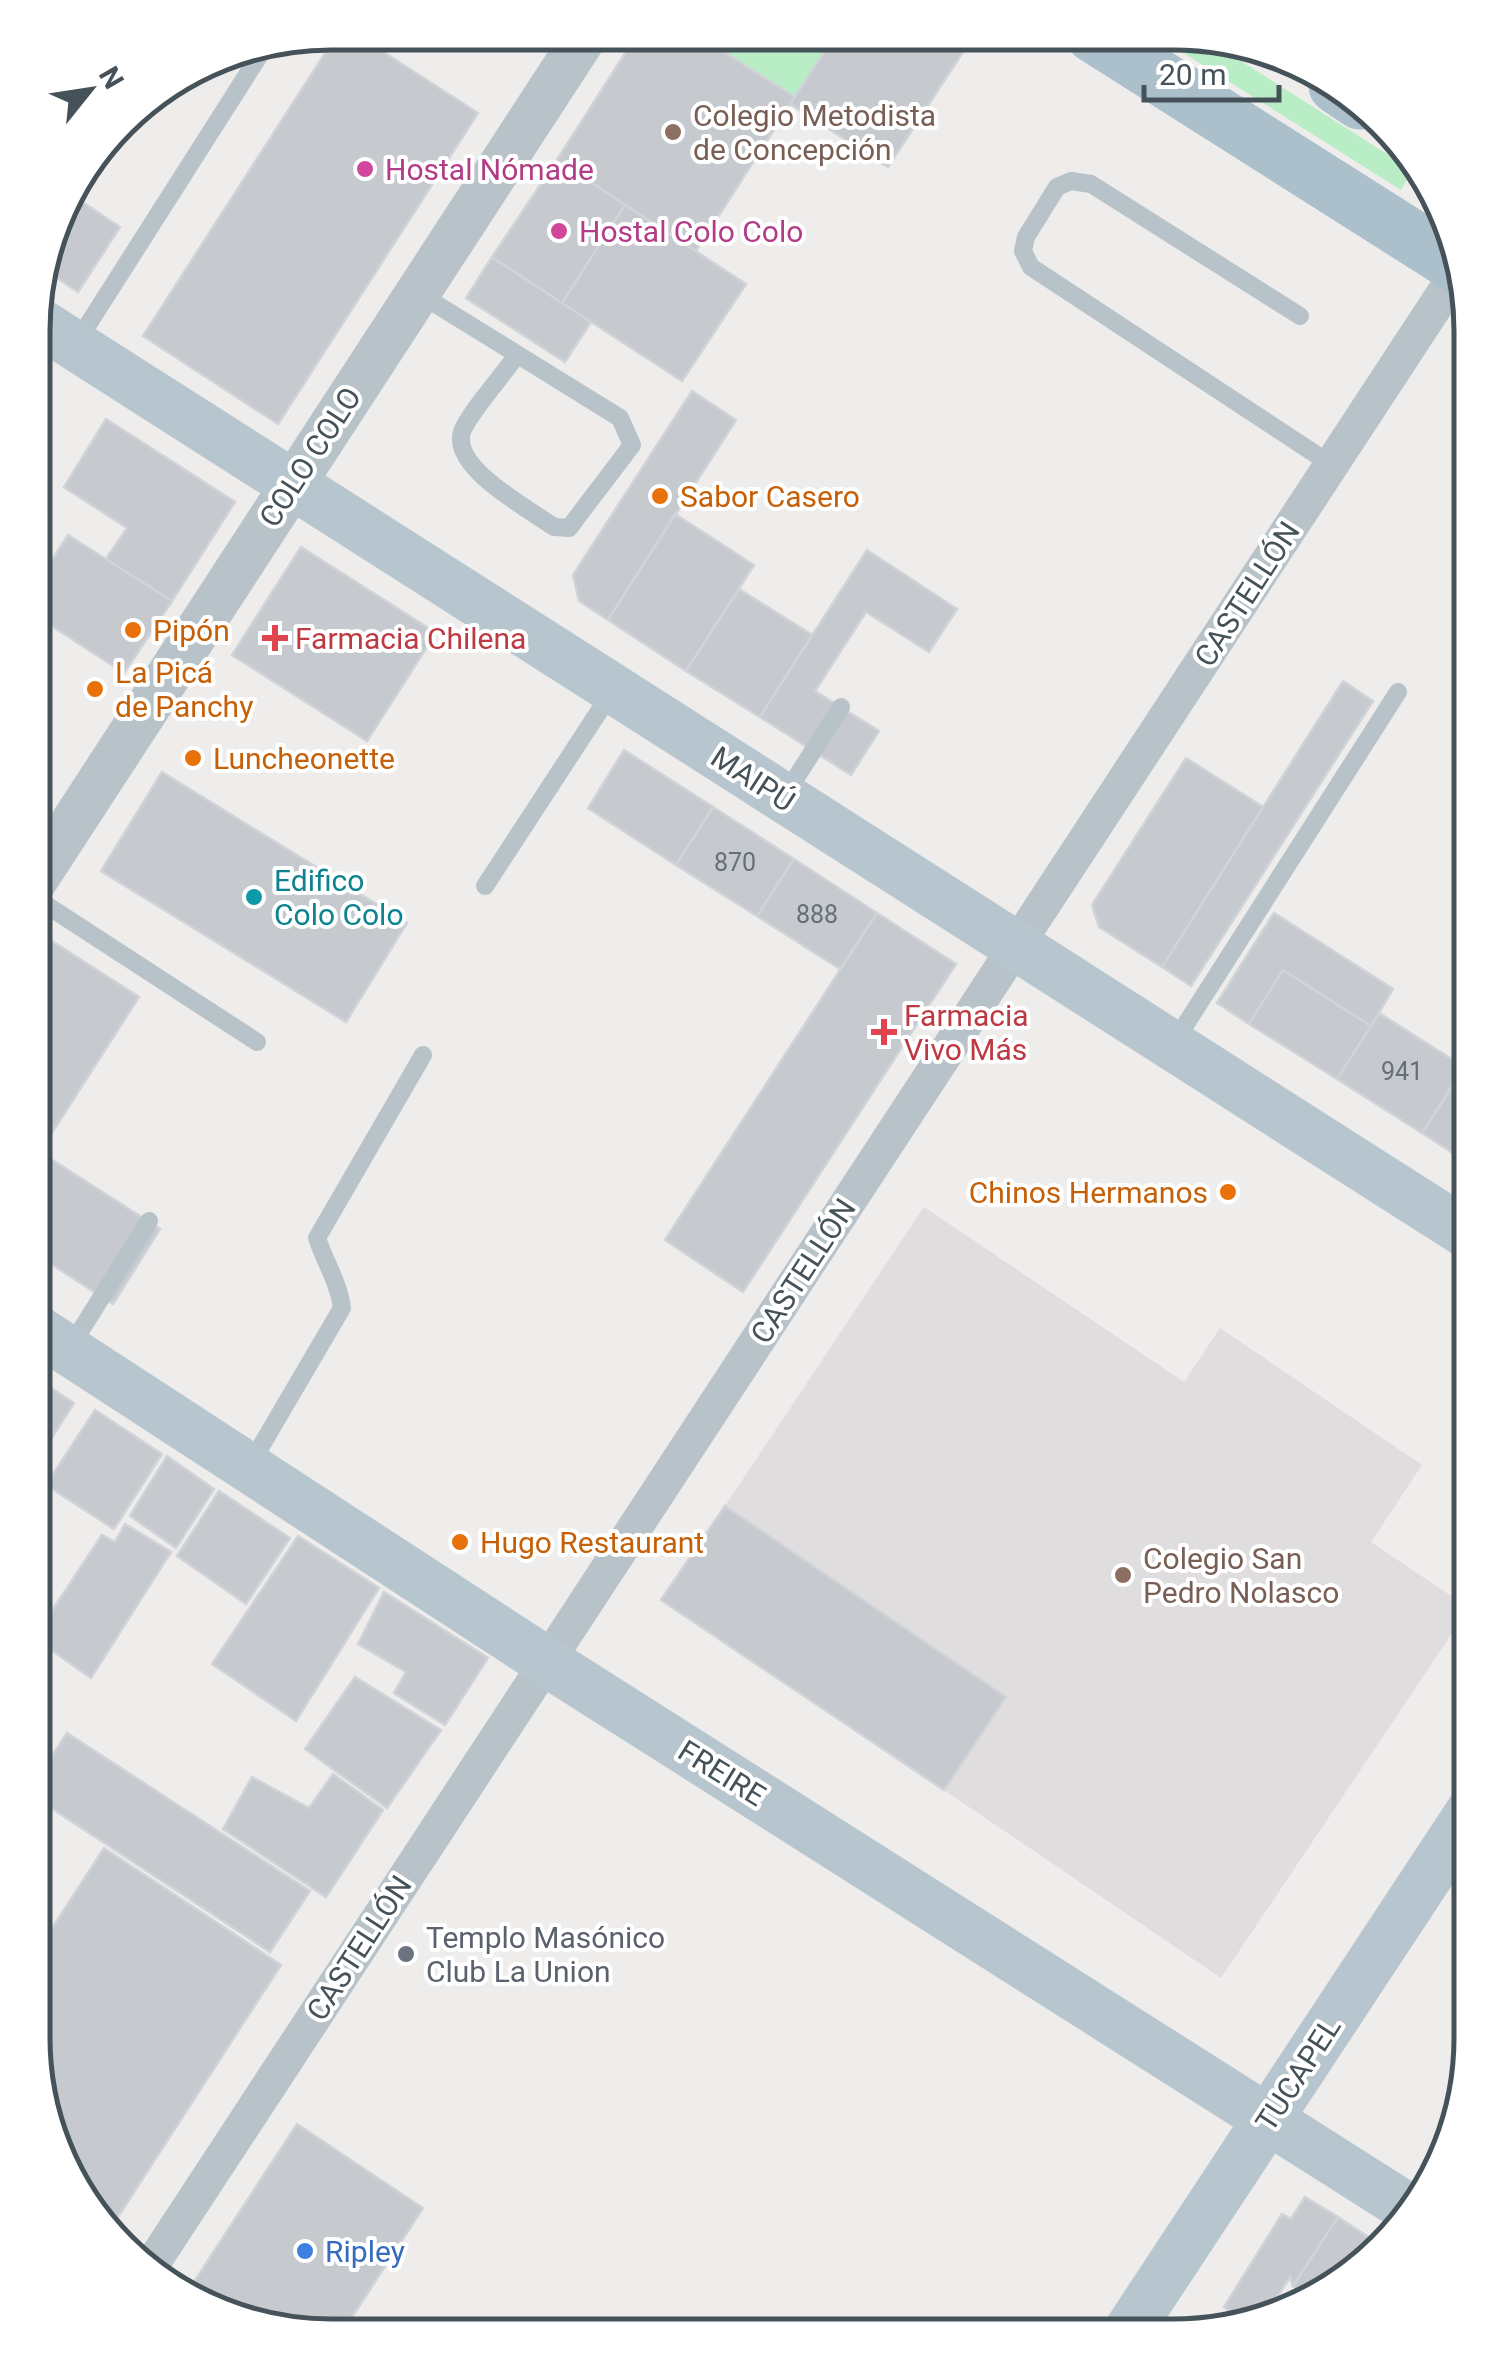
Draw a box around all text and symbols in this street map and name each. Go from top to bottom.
north arrow [40,40,140,140]
scale bar [1144,40,1279,102]
text: 20 m [1159,57,1226,92]
text: N [92,61,130,95]
place label: Colegio Metodista de Concepción [693,98,936,167]
marker: Colegio Metodista de Concepción [662,121,684,143]
place label: Hostal Nómade [385,152,594,187]
marker: Hostal Nómade [354,158,376,180]
place label: Hostal Colo Colo [579,214,803,249]
marker: Hostal Colo Colo [548,220,570,242]
street label: COLO COLO [252,381,368,533]
place label: Sabor Casero [680,479,860,514]
marker: Sabor Casero [649,485,671,507]
street label: CASTELLÓN [1187,515,1307,673]
place label: Pipón [153,613,230,648]
marker: Pipón [122,619,144,641]
place label: Farmacia Chilena [295,621,526,656]
marker: Farmacia Chilena [264,627,286,649]
place label: La Picá de Panchy [115,655,253,724]
marker: La Picá de Panchy [84,678,106,700]
street label: MAIPÚ [705,739,801,819]
place label: Luncheonette [213,741,395,776]
marker: Luncheonette [182,747,204,769]
house number: 870 [714,848,756,877]
place label: Edifico Colo Colo [274,863,404,932]
marker: Edifico Colo Colo [243,886,265,908]
house number: 888 [796,900,838,929]
place label: Farmacia Vivo Más [904,998,1029,1067]
marker: Farmacia Vivo Más [873,1021,895,1043]
house number: 941 [1381,1057,1423,1086]
place label: Chinos Hermanos [969,1175,1208,1210]
marker: Chinos Hermanos [1217,1181,1239,1203]
street label: CASTELLÓN [743,1192,863,1350]
place label: Hugo Restaurant [480,1525,704,1560]
marker: Hugo Restaurant [449,1531,471,1553]
place label: Colegio San Pedro Nolasco [1143,1541,1339,1610]
marker: Colegio San Pedro Nolasco [1112,1564,1134,1586]
street label: FREIRE [672,1733,772,1813]
street label: CASTELLÓN [299,1869,419,2027]
place label: Templo Masónico Club La Union [426,1920,665,1989]
marker: Templo Masónico Club La Union [395,1943,417,1965]
street label: TUCAPEL [1248,2011,1348,2137]
place label: Ripley [325,2234,405,2269]
marker: Ripley [294,2240,316,2262]

